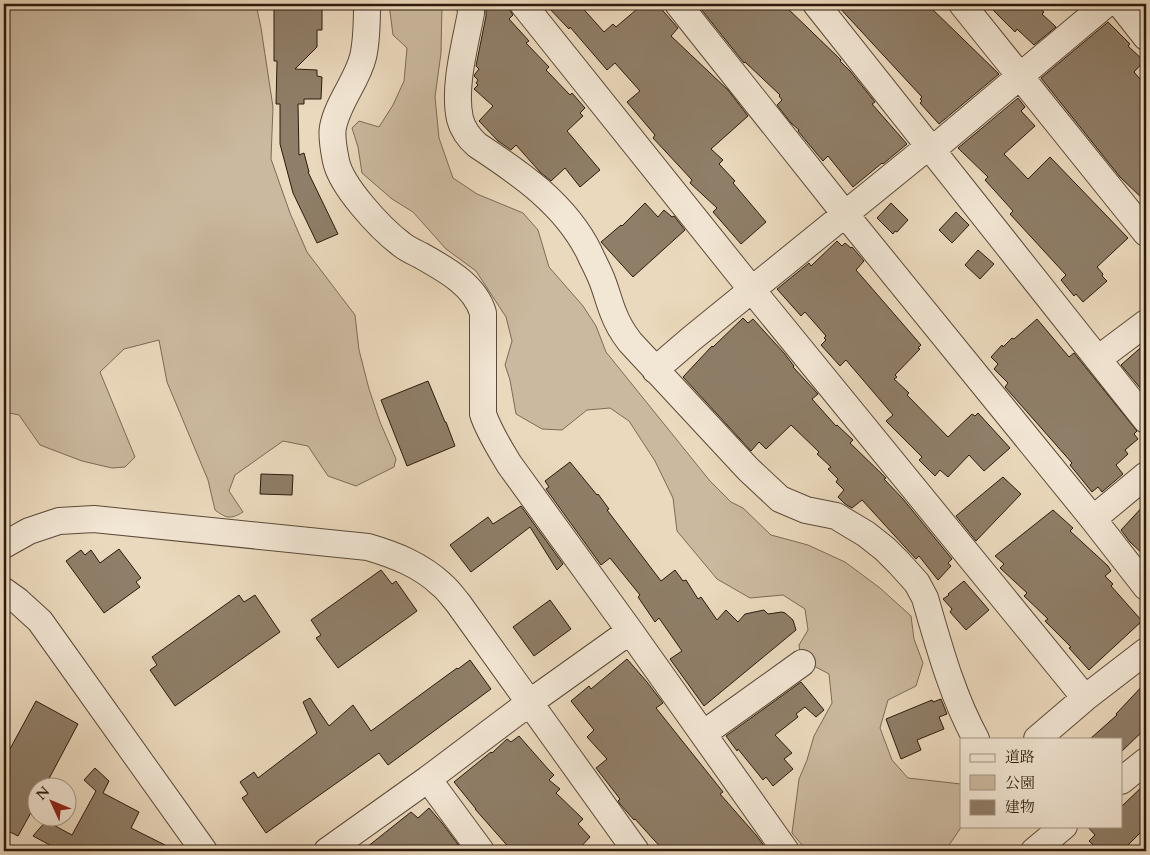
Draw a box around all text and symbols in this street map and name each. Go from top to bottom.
legend [960,738,1122,828]
text: 道路 [1005,747,1035,767]
text: 公園 [1005,773,1035,793]
north arrow [28,778,78,828]
text: N [32,782,54,804]
text: 建物 [1005,797,1035,817]

